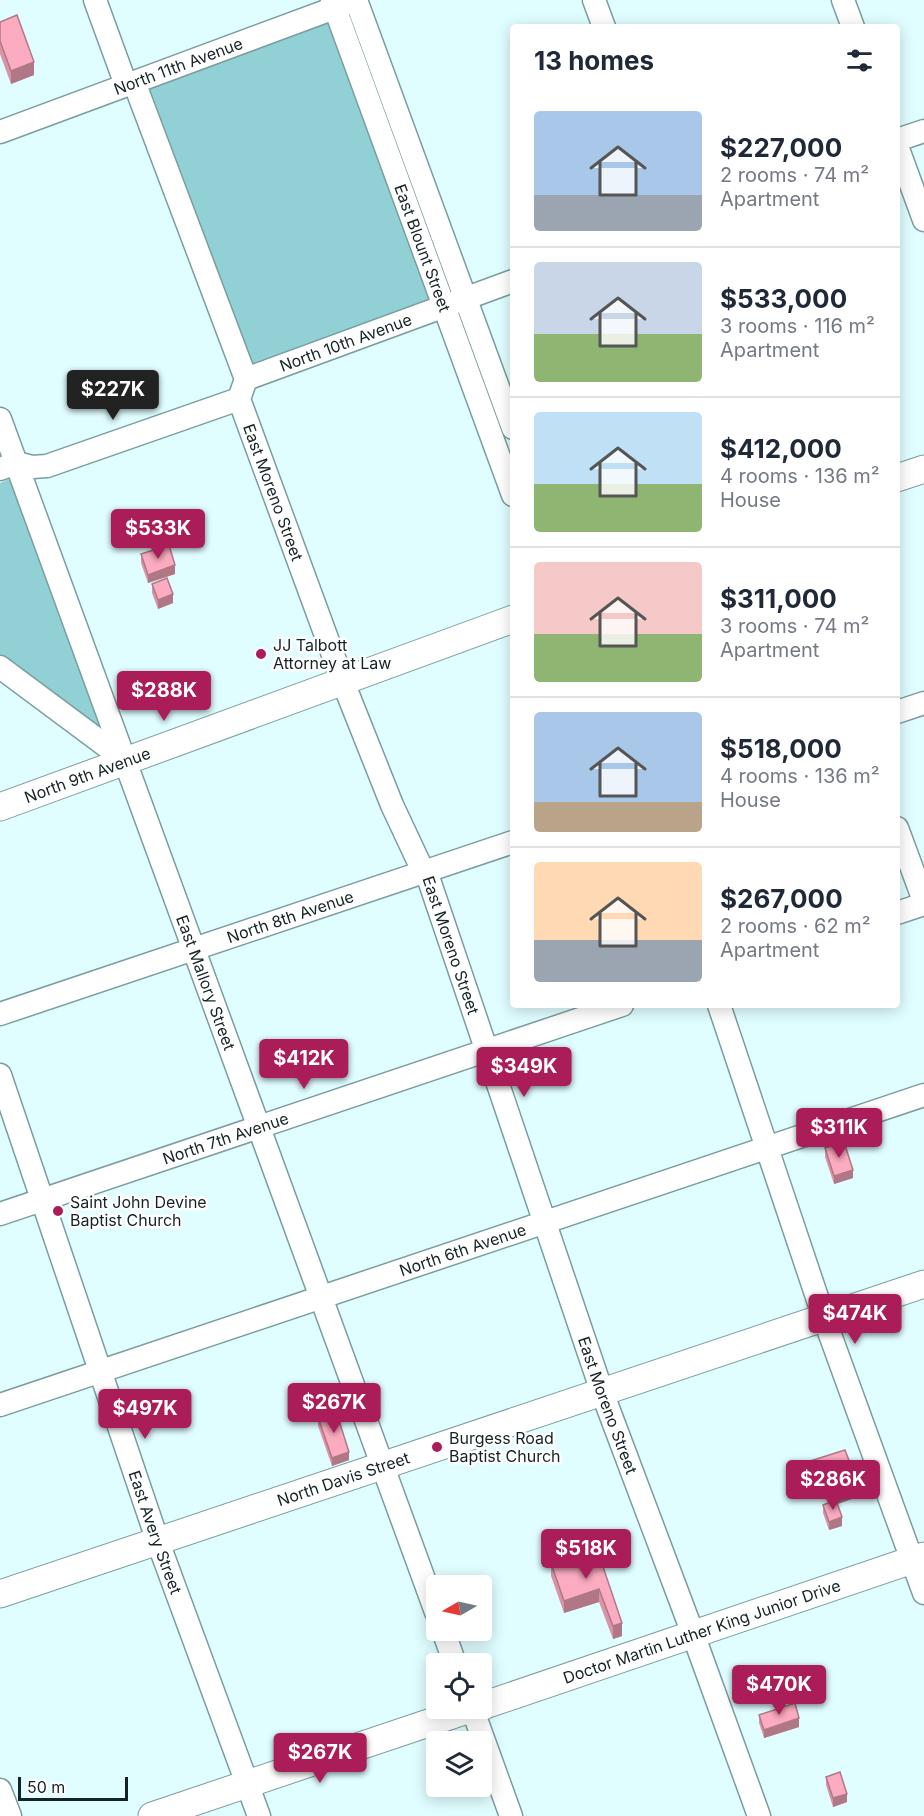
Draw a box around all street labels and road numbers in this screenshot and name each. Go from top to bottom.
street label: North 11th Avenue [111,33,245,99]
street label: East Blount Street [390,181,455,315]
street label: North 10th Avenue [277,309,414,376]
street label: East Moreno Street [239,421,308,564]
street label: North 9th Avenue [22,743,153,807]
street label: East Moreno Street [418,873,484,1017]
street label: North 8th Avenue [224,886,356,947]
street label: East Mallory Street [172,912,240,1053]
street label: North 7th Avenue [160,1108,291,1169]
street label: North 6th Avenue [397,1219,529,1280]
street label: East Moreno Street [574,1334,642,1477]
street label: North Davis Street [274,1447,412,1510]
street label: East Avery Street [125,1468,186,1597]
street label: Doctor Martin Luther King Junior Drive [560,1575,843,1688]

